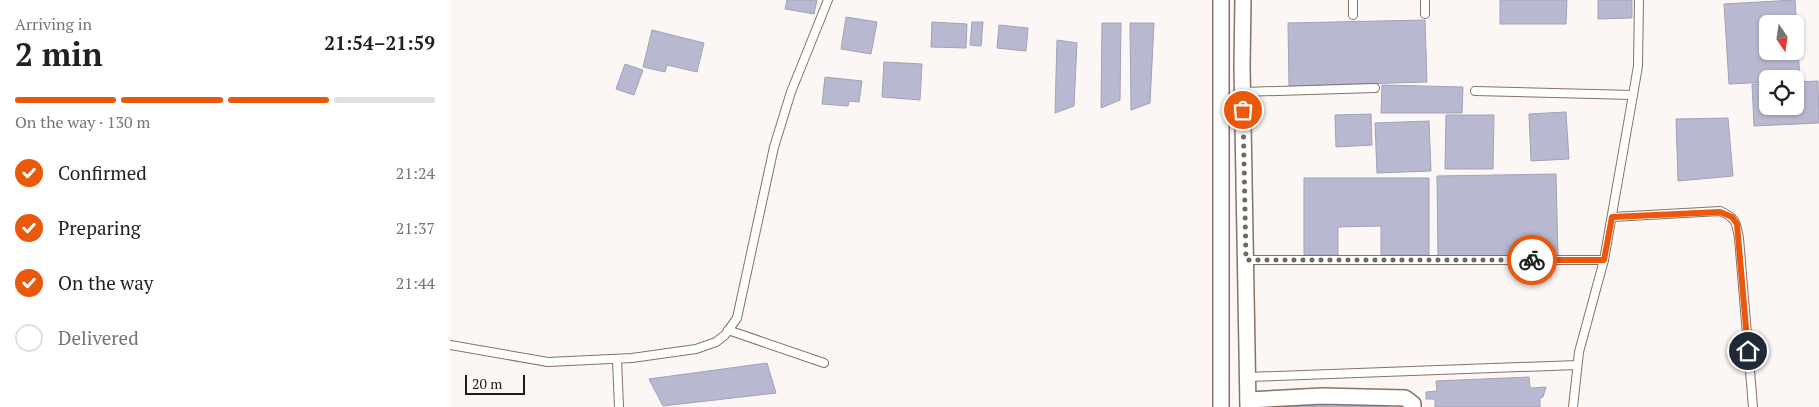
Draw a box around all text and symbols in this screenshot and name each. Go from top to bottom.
text: Arriving in [15,13,92,35]
north arrow [1759,15,1804,60]
map controls [1759,15,1804,115]
text: 21:54–21:59 [324,30,435,55]
text: 2 min [15,33,103,75]
button: locate [1759,70,1804,115]
pin [1222,89,1264,131]
icon: bag [1229,96,1257,124]
text: On the way · 130 m [15,111,150,133]
icon: check [15,159,43,187]
text: Confirmed [58,160,147,185]
text: 21:24 [396,162,435,184]
icon: check [15,214,43,242]
text: Preparing [58,215,141,240]
text: 21:37 [396,217,435,239]
courier [1507,235,1557,285]
icon: bike [1518,246,1546,274]
icon: check [15,269,43,297]
text: On the way [58,270,153,295]
text: 21:44 [396,272,435,294]
text: Delivered [58,325,139,350]
pin [1727,330,1769,372]
icon: home [1734,337,1762,365]
scale bar [465,372,525,395]
text: 20 m [472,374,502,393]

